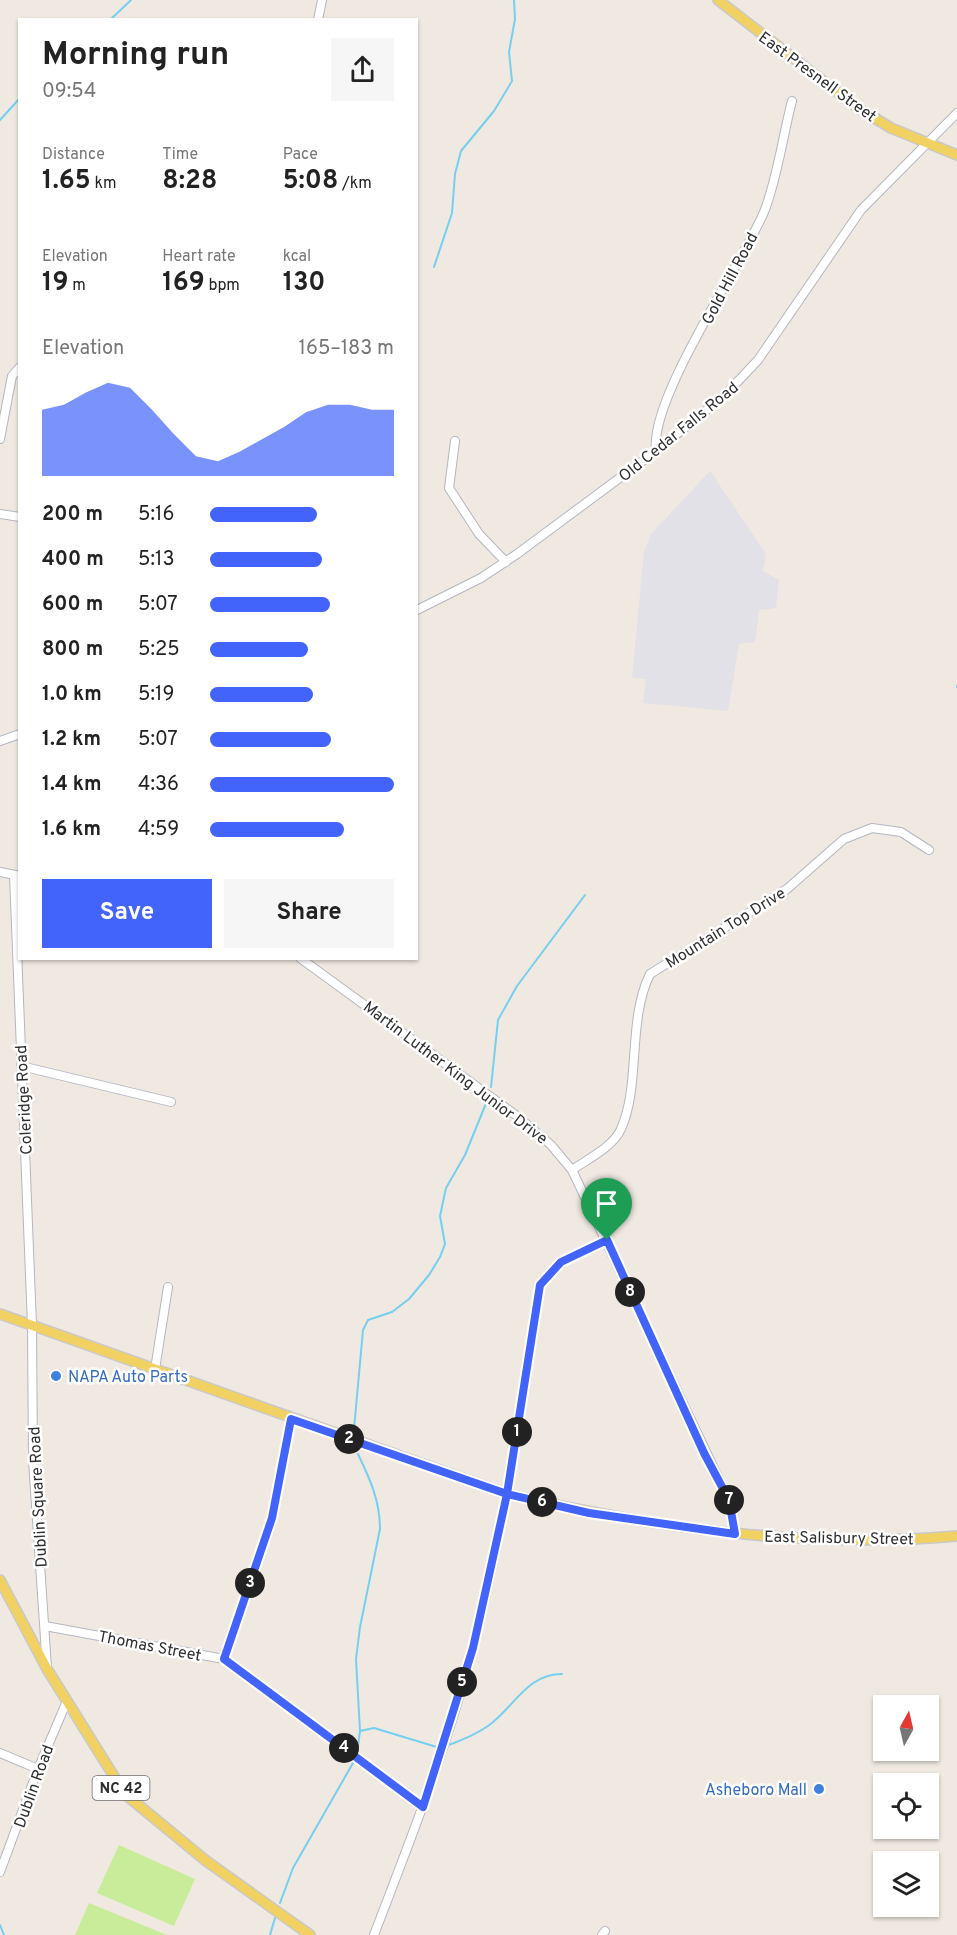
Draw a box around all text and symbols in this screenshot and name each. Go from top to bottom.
street label: East Presnell Street [754,28,880,127]
text: Morning run [42,35,229,77]
button: share [331,38,394,101]
text: 09:54 [42,79,97,105]
text: Distance [42,145,105,165]
text: Time [162,145,198,165]
text: Pace [283,145,318,165]
text: 1.65 [42,165,91,198]
text: 8:28 [162,165,217,198]
text: 5:08 [283,165,338,198]
text: km [91,174,117,194]
text: /km [338,174,372,194]
street label: Gold Hill Road [698,230,763,328]
text: Elevation [42,247,108,267]
text: Heart rate [162,247,236,267]
text: kcal [283,247,311,267]
text: 19 [42,267,68,300]
text: 169 [162,267,205,300]
text: 130 [283,267,325,300]
text: m [68,276,86,296]
text: bpm [205,276,240,296]
text: Elevation [42,336,124,362]
text: 165–183 m [299,336,394,362]
street label: Old Cedar Falls Road [615,378,743,487]
text: 200 m [42,502,103,528]
text: 5:16 [138,502,174,528]
text: 400 m [42,547,104,573]
text: 5:13 [138,547,174,573]
text: 600 m [42,592,103,618]
text: 5:07 [138,592,178,618]
text: 800 m [42,637,103,663]
text: 5:25 [138,637,180,663]
text: 1.0 km [42,682,102,708]
text: 5:19 [138,682,174,708]
text: 1.2 km [42,727,101,753]
text: 5:07 [138,727,178,753]
text: 1.4 km [42,772,102,798]
text: 4:36 [138,772,179,798]
text: 1.6 km [42,817,101,843]
text: 4:59 [138,817,179,843]
button: Save [42,879,212,948]
button: Share [224,879,394,948]
street label: Mountain Top Drive [662,884,790,974]
street label: Martin Luther King Junior Drive [359,998,551,1150]
street label: Coleridge Road [12,1045,38,1155]
pin [581,1178,632,1240]
icon: arrive [590,1187,623,1220]
pin: 8 [615,1277,645,1307]
text: 8 [625,1282,635,1302]
place label: NAPA Auto Parts [68,1368,188,1388]
marker: NAPA Auto Parts [49,1369,63,1383]
pin: 1 [502,1417,532,1447]
text: 1 [514,1422,520,1442]
pin: 2 [334,1424,364,1454]
street label: Dublin Square Road [25,1426,53,1568]
text: 2 [344,1429,354,1449]
pin: 7 [714,1485,744,1515]
pin: 6 [527,1487,557,1517]
text: 7 [725,1490,733,1510]
text: 6 [537,1492,547,1512]
street label: East Salisbury Street [764,1528,914,1550]
pin: 3 [235,1568,265,1598]
text: 3 [245,1573,255,1593]
street label: Thomas Street [96,1627,203,1667]
pin: 5 [447,1667,477,1697]
text: 5 [457,1672,467,1692]
north arrow [873,1695,939,1761]
map controls [873,1695,939,1917]
pin: 4 [329,1733,359,1763]
text: 4 [339,1738,349,1758]
street label: Dublin Road [11,1742,59,1831]
button: locate [873,1773,939,1839]
road number: NC 42 [92,1776,150,1800]
place label: Asheboro Mall [705,1781,807,1801]
marker: Asheboro Mall [812,1782,826,1796]
button: layers [873,1851,939,1917]

